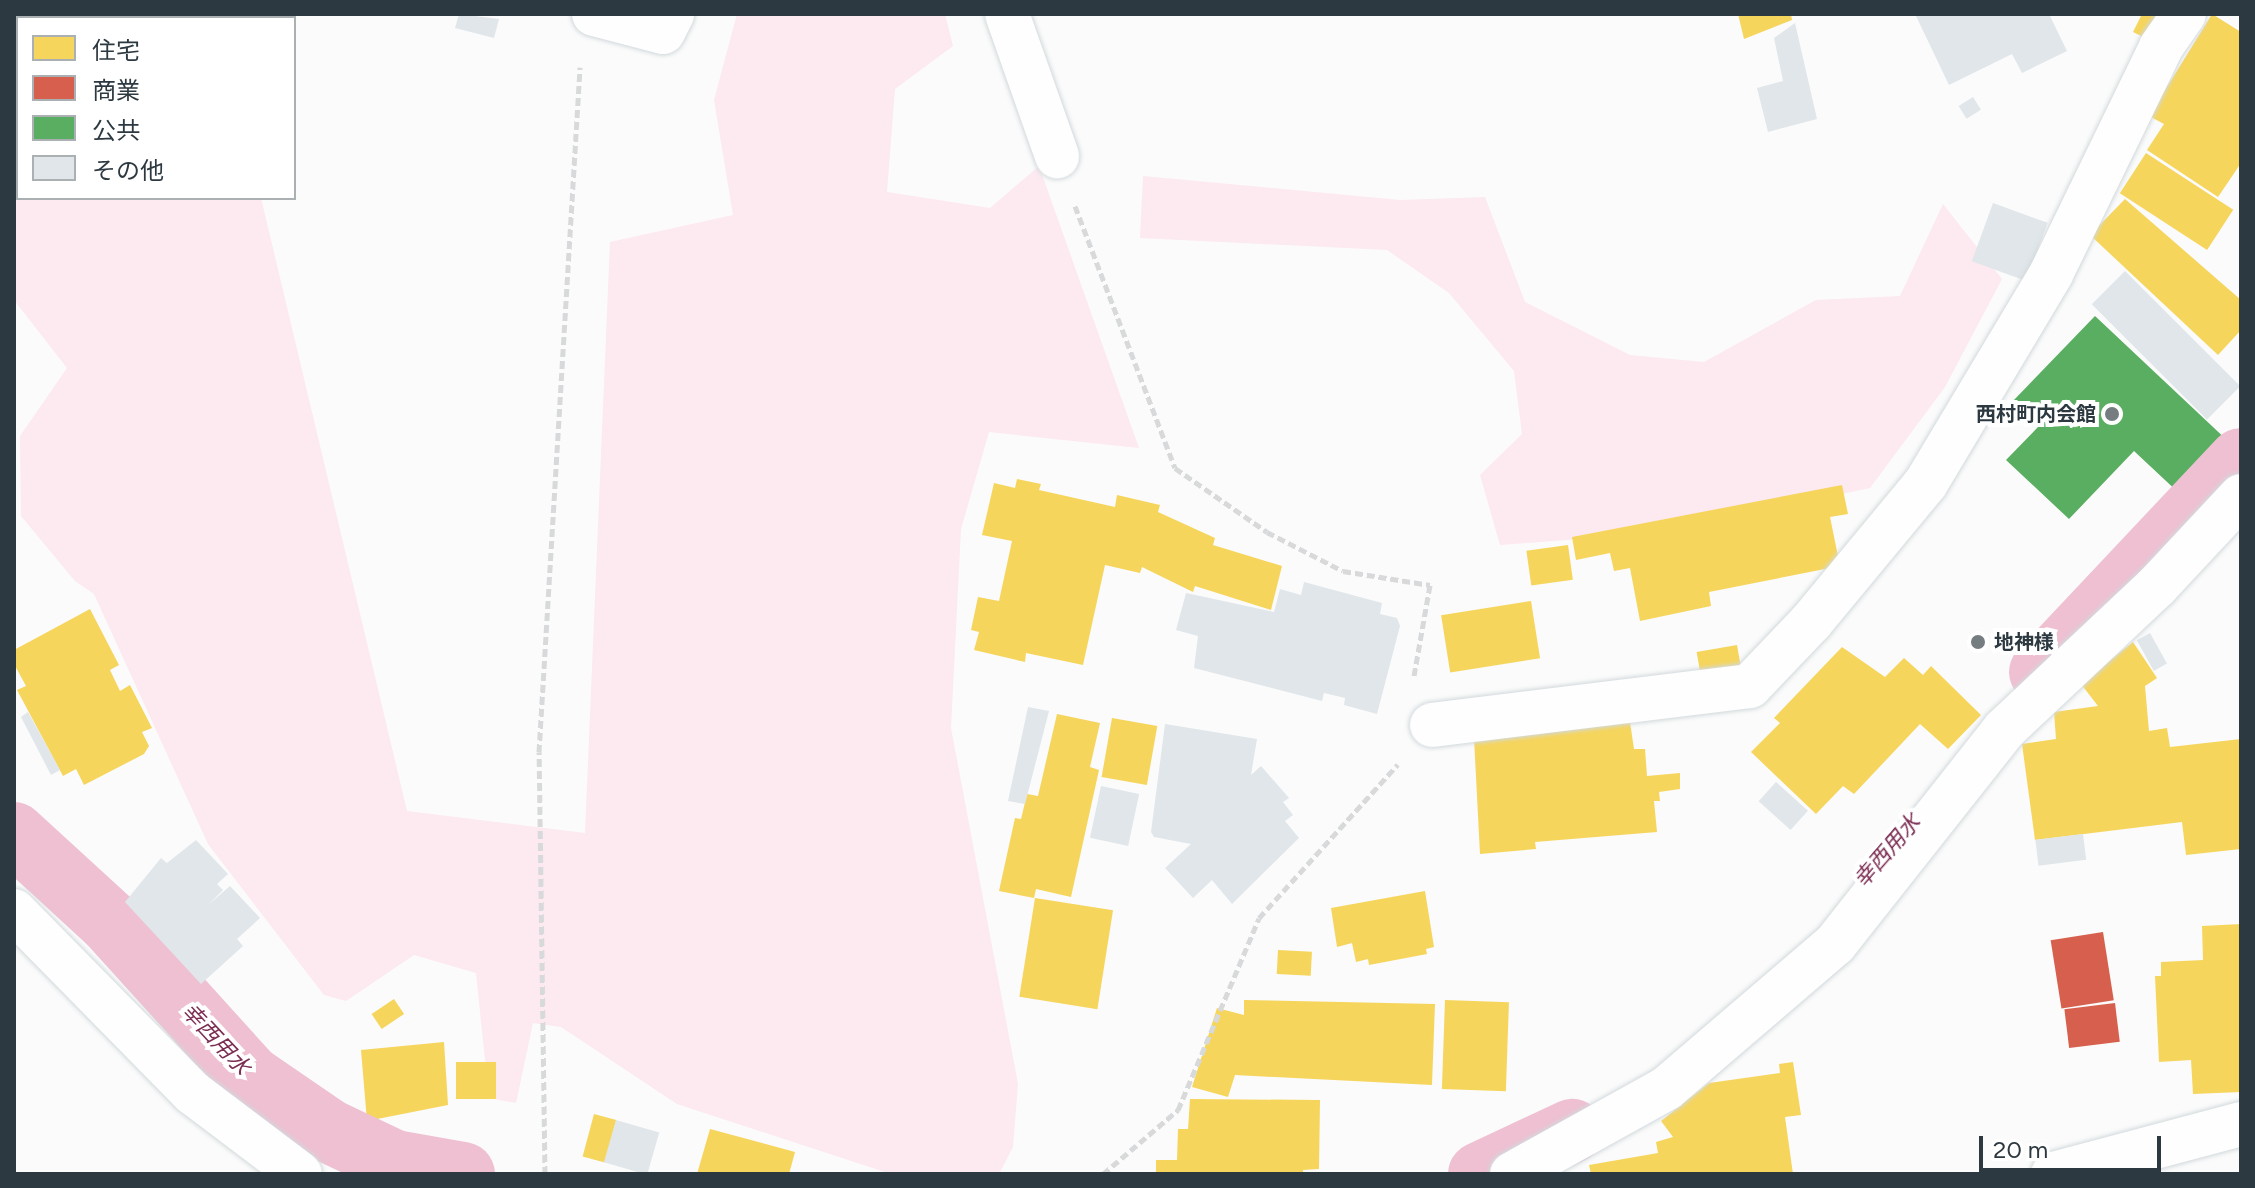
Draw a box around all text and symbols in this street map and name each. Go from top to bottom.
legend [16,16,296,200]
text: 住宅 [92,36,140,65]
text: 商業 [92,76,140,105]
text: 公共 [92,116,140,145]
text: その他 [92,156,164,185]
place label: 西村町内会館 [1976,402,2096,426]
marker: 西村町内会館 [2103,405,2121,423]
place label: 地神様 [1994,630,2054,654]
marker: 地神様 [1969,633,1987,651]
water label: 幸西用水 [1848,809,1926,893]
water label: 幸西用水 [176,998,256,1080]
scale bar [1983,1120,2165,1170]
text: 20 m [1993,1135,2048,1164]

